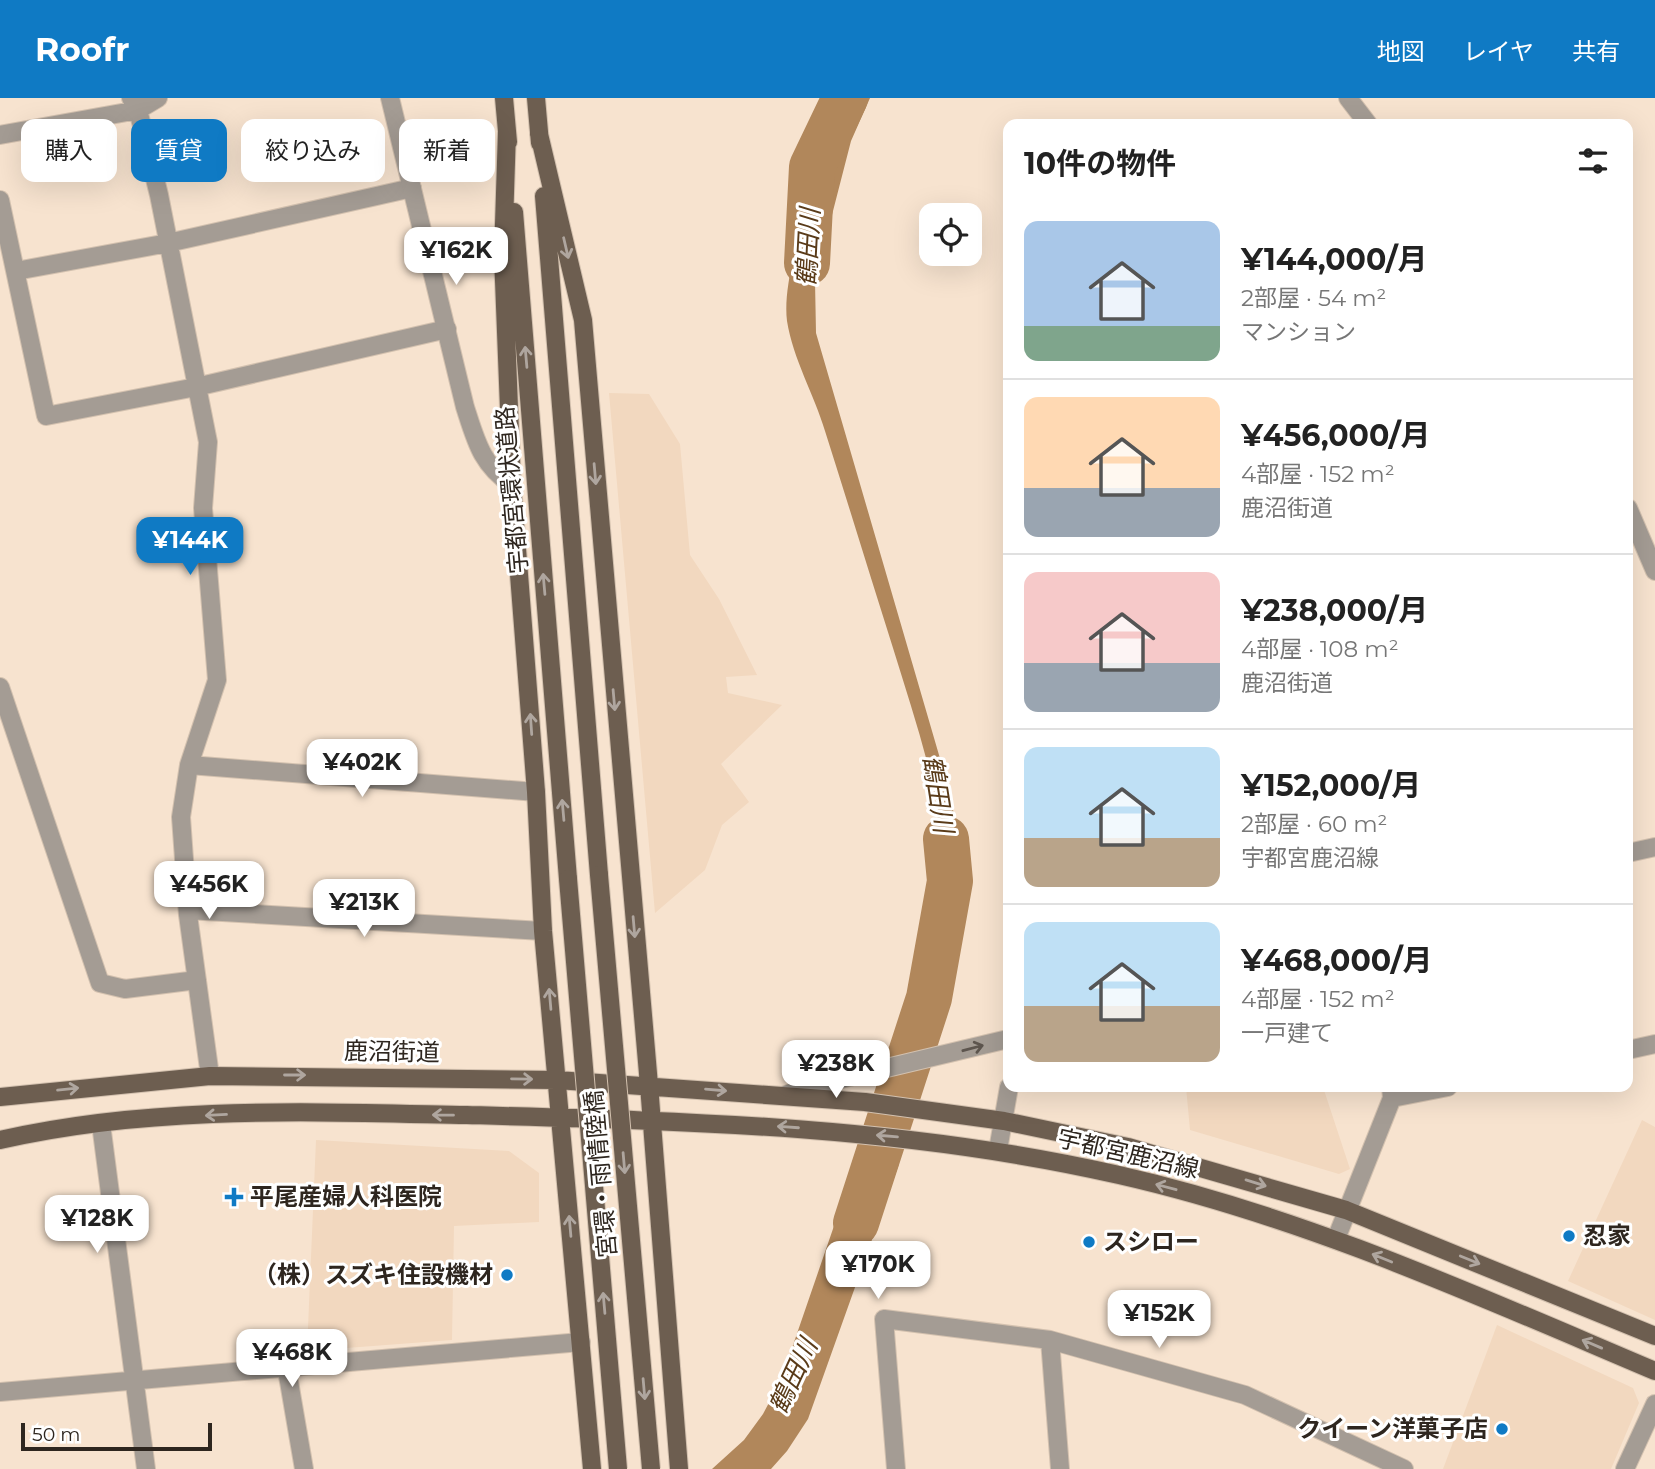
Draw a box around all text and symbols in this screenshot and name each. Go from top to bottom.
text: Roofr [35,29,129,69]
text: 地図 [1377,37,1425,66]
text: レイヤ [1463,37,1534,66]
text: 共有 [1572,37,1620,66]
chip: 購入 [21,119,117,182]
chip: 賃貸 [131,119,227,182]
chip: 絞り込み [241,119,385,182]
chip: 新着 [399,119,495,182]
icon: filters [1574,142,1612,180]
text: 10件の物件 [1024,145,1176,182]
map controls [919,203,982,266]
button: locate [919,203,982,266]
water label: 鶴田川 [790,204,826,287]
pin: ¥162K [407,228,505,287]
text: ¥162K [420,236,492,264]
one-way arrow [560,237,573,259]
text: ¥144,000/月 [1241,241,1427,278]
icon: home [1080,249,1164,333]
text: 2部屋 · 54 m² [1241,284,1386,312]
text: マンション [1241,318,1356,346]
one-way arrow [519,346,532,369]
street label: 宇都宮環状道路 [490,405,533,575]
text: ¥456,000/月 [1241,417,1430,454]
icon: home [1080,425,1164,509]
text: 4部屋 · 152 m² [1241,460,1395,488]
one-way arrow [589,462,602,484]
text: 鹿沼街道 [1241,494,1333,522]
pin: ¥144K [141,518,239,577]
text: ¥144K [152,526,228,554]
one-way arrow [537,573,550,596]
text: ¥238,000/月 [1241,592,1428,629]
icon: home [1080,600,1164,684]
text: 4部屋 · 108 m² [1241,635,1399,663]
text: 鹿沼街道 [1241,669,1333,697]
one-way arrow [608,688,621,711]
one-way arrow [524,713,537,735]
pin: ¥402K [313,740,411,799]
text: ¥402K [323,748,401,776]
water label: 鶴田川 [916,753,960,838]
text: ¥152,000/月 [1241,767,1421,804]
icon: home [1080,775,1164,859]
one-way arrow [556,800,569,822]
text: 2部屋 · 60 m² [1241,810,1387,838]
text: 宇都宮鹿沼線 [1241,844,1379,872]
pin: ¥456K [160,862,258,921]
text: ¥456K [170,870,248,898]
pin: ¥213K [315,880,413,939]
text: ¥213K [329,888,399,916]
one-way arrow [628,915,641,938]
text: ¥468,000/月 [1241,942,1432,979]
icon: home [1080,950,1164,1034]
text: 4部屋 · 152 m² [1241,985,1395,1013]
one-way arrow [543,989,556,1011]
text: 一戸建て [1241,1019,1333,1047]
street label: 鹿沼街道 [344,1036,440,1067]
pin: ¥238K [787,1040,885,1100]
one-way arrow [962,1041,984,1054]
text: ¥238K [798,1049,874,1077]
one-way arrow [283,1068,306,1082]
one-way arrow [510,1072,533,1086]
one-way arrow [56,1082,78,1095]
one-way arrow [704,1084,727,1097]
street label: 宮環・雨情陸橋 [579,1089,622,1259]
one-way arrow [432,1108,455,1122]
one-way arrow [204,1109,227,1122]
one-way arrow [777,1121,800,1134]
street label: 宇都宮鹿沼線 [1055,1123,1202,1184]
one-way arrow [876,1129,899,1142]
one-way arrow [618,1151,631,1174]
one-way arrow [1245,1178,1267,1191]
one-way arrow [1155,1180,1178,1193]
place label: 平尾産婦人科医院 [250,1182,442,1211]
marker: 平尾産婦人科医院 [224,1187,244,1207]
pin: ¥128K [48,1196,146,1255]
text: ¥128K [61,1204,133,1232]
one-way arrow [563,1215,576,1238]
place label: 忍家 [1583,1221,1631,1250]
place label: スシロー [1103,1227,1199,1256]
marker: 忍家 [1561,1228,1577,1244]
marker: スシロー [1081,1234,1097,1250]
pin: ¥170K [829,1242,927,1301]
text: ¥170K [841,1250,915,1278]
one-way arrow [1372,1250,1393,1263]
one-way arrow [1458,1255,1480,1268]
place label: （株）スズキ住設機材 [253,1260,493,1289]
marker: （株）スズキ住設機材 [499,1267,515,1283]
pin: ¥152K [1110,1290,1208,1350]
one-way arrow [597,1293,610,1315]
text: ¥152K [1124,1299,1194,1327]
pin: ¥468K [243,1330,341,1389]
water label: 鶴田川 [762,1331,825,1418]
one-way arrow [1582,1337,1603,1350]
text: ¥468K [252,1338,332,1366]
one-way arrow [638,1378,651,1400]
place label: クイーン洋菓子店 [1297,1414,1488,1443]
scale bar [21,1420,212,1452]
marker: クイーン洋菓子店 [1494,1421,1510,1437]
text: 50 m [32,1423,80,1446]

